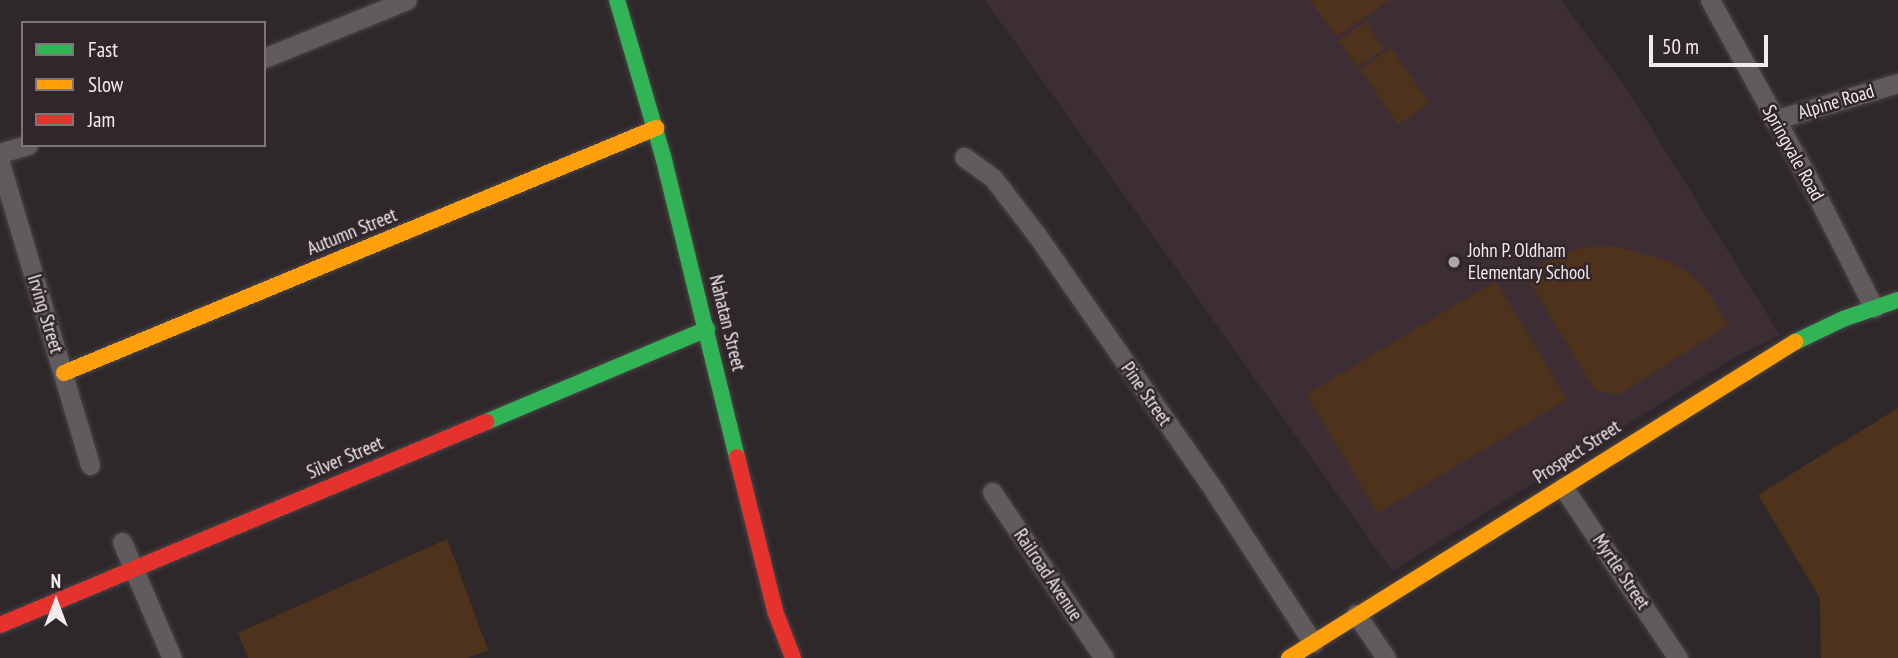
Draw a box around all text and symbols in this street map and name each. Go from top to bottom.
legend [21,21,266,147]
scale bar [1653,21,1772,65]
text: 50 m [1662,33,1699,60]
text: Fast [88,36,118,63]
text: Slow [88,71,123,98]
street label: Alpine Road [1795,80,1877,124]
street label: Springvale Road [1757,101,1829,205]
text: Jam [88,106,115,133]
street label: Autumn Street [304,204,400,260]
place label: John P. Oldham Elementary School [1468,240,1590,284]
marker: John P. Oldham Elementary School [1446,254,1462,270]
street label: Irving Street [22,272,68,356]
street label: Nahatan Street [704,273,750,373]
street label: Pine Street [1116,358,1176,430]
street label: Prospect Street [1529,415,1625,489]
street label: Silver Street [304,432,386,484]
street label: Railroad Avenue [1009,524,1087,626]
street label: Myrtle Street [1588,530,1654,614]
north arrow [21,567,91,637]
text: N [51,569,61,593]

